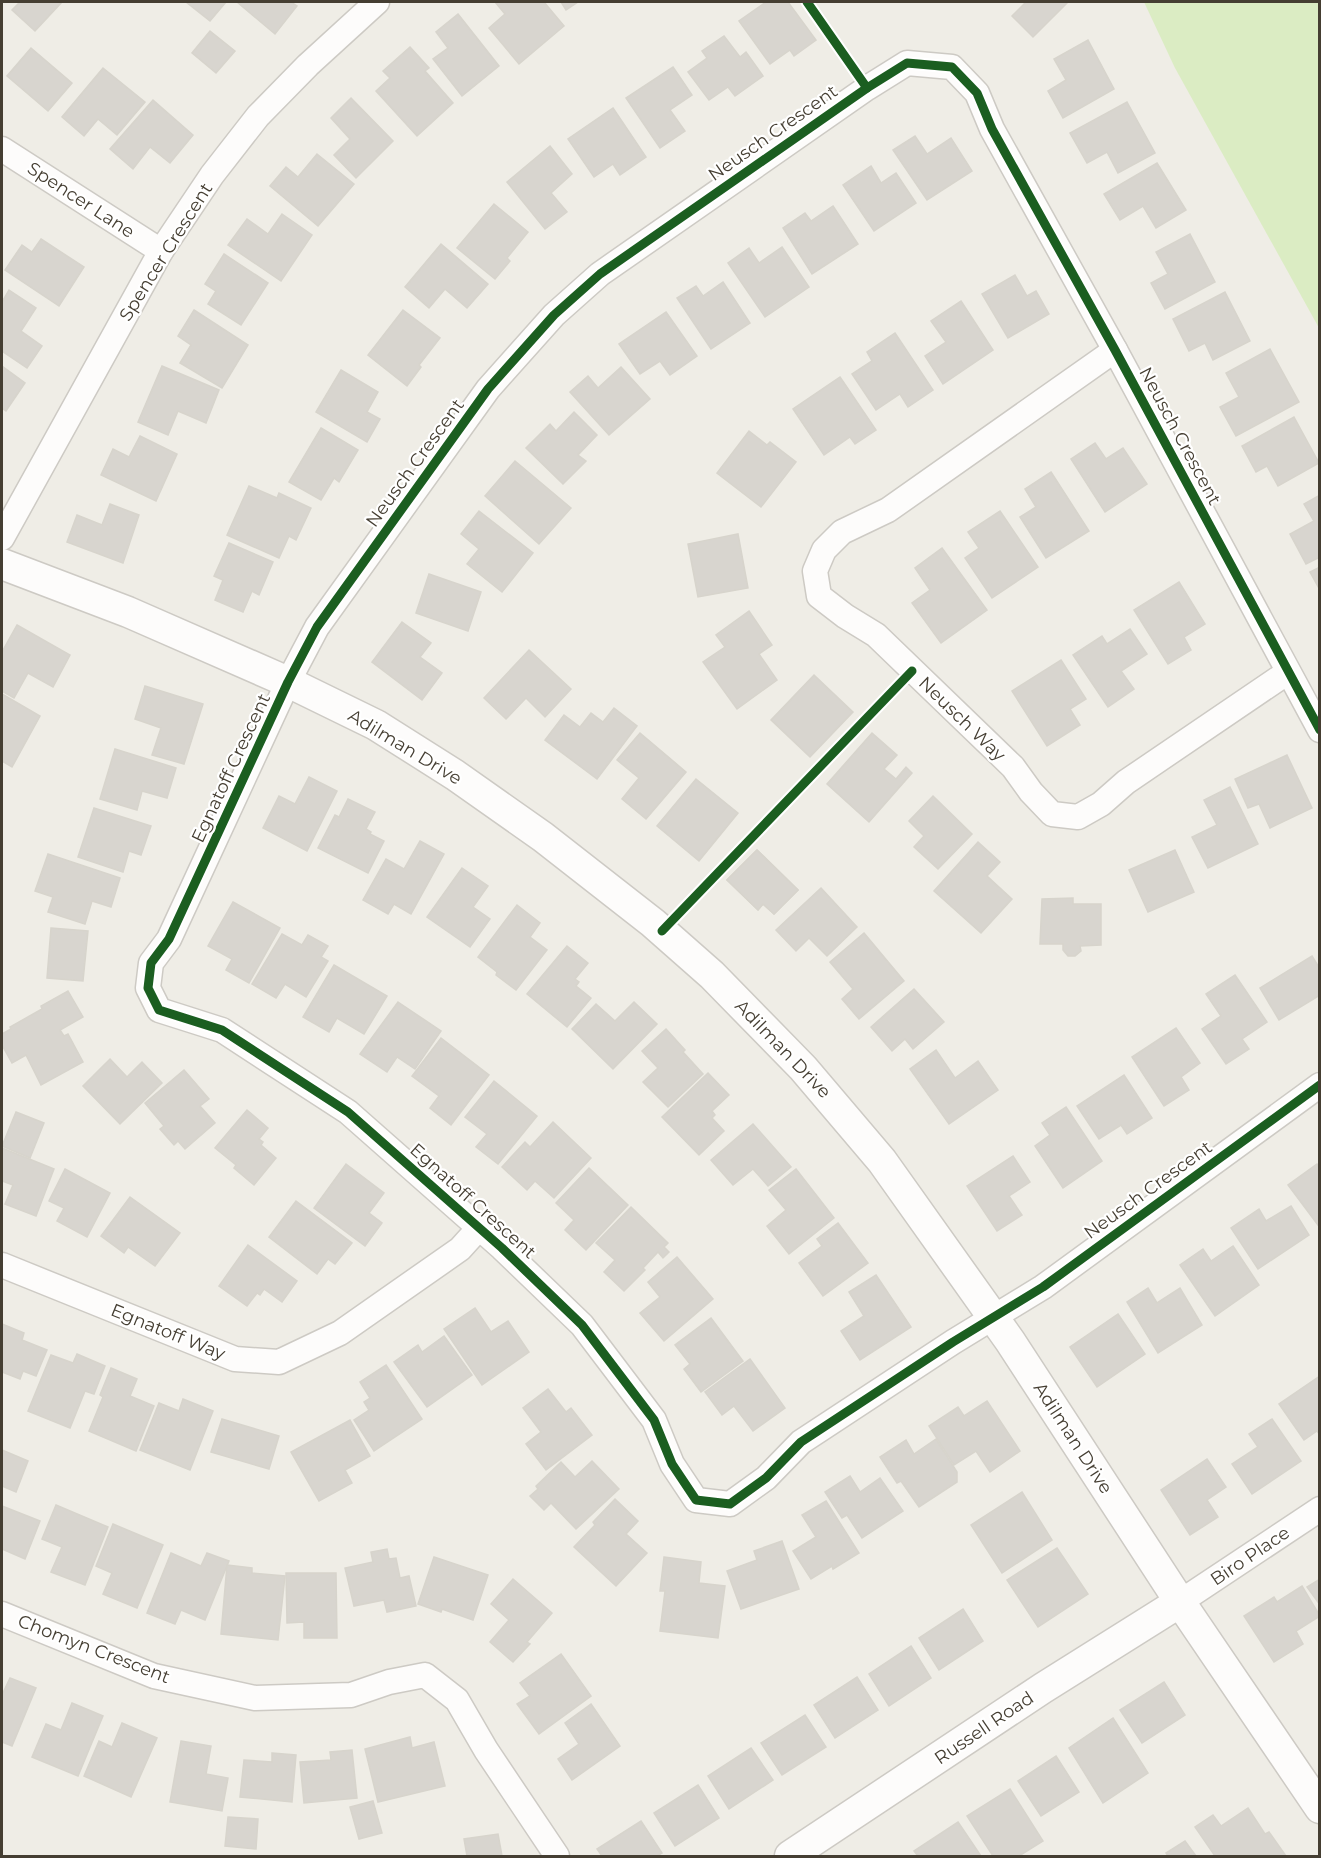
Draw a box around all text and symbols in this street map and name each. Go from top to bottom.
street label: Neusch Crescent [704,80,842,186]
street label: Spencer Lane [23,157,139,243]
street label: Spencer Crescent [115,179,217,325]
street label: Neusch Crescent [1134,363,1226,509]
street label: Neusch Crescent [361,395,469,531]
street label: Neusch Way [914,672,1010,766]
street label: Egnatoff Crescent [187,690,275,846]
street label: Adilman Drive [344,704,466,790]
street label: Adilman Drive [730,995,836,1103]
street label: Neusch Crescent [1080,1136,1216,1244]
street label: Egnatoff Crescent [405,1139,541,1263]
street label: Egnatoff Way [108,1299,229,1365]
street label: Adilman Drive [1029,1378,1117,1498]
street label: Biro Place [1206,1521,1294,1590]
street label: Chomyn Crescent [15,1610,173,1688]
street label: Russell Road [930,1687,1038,1769]

